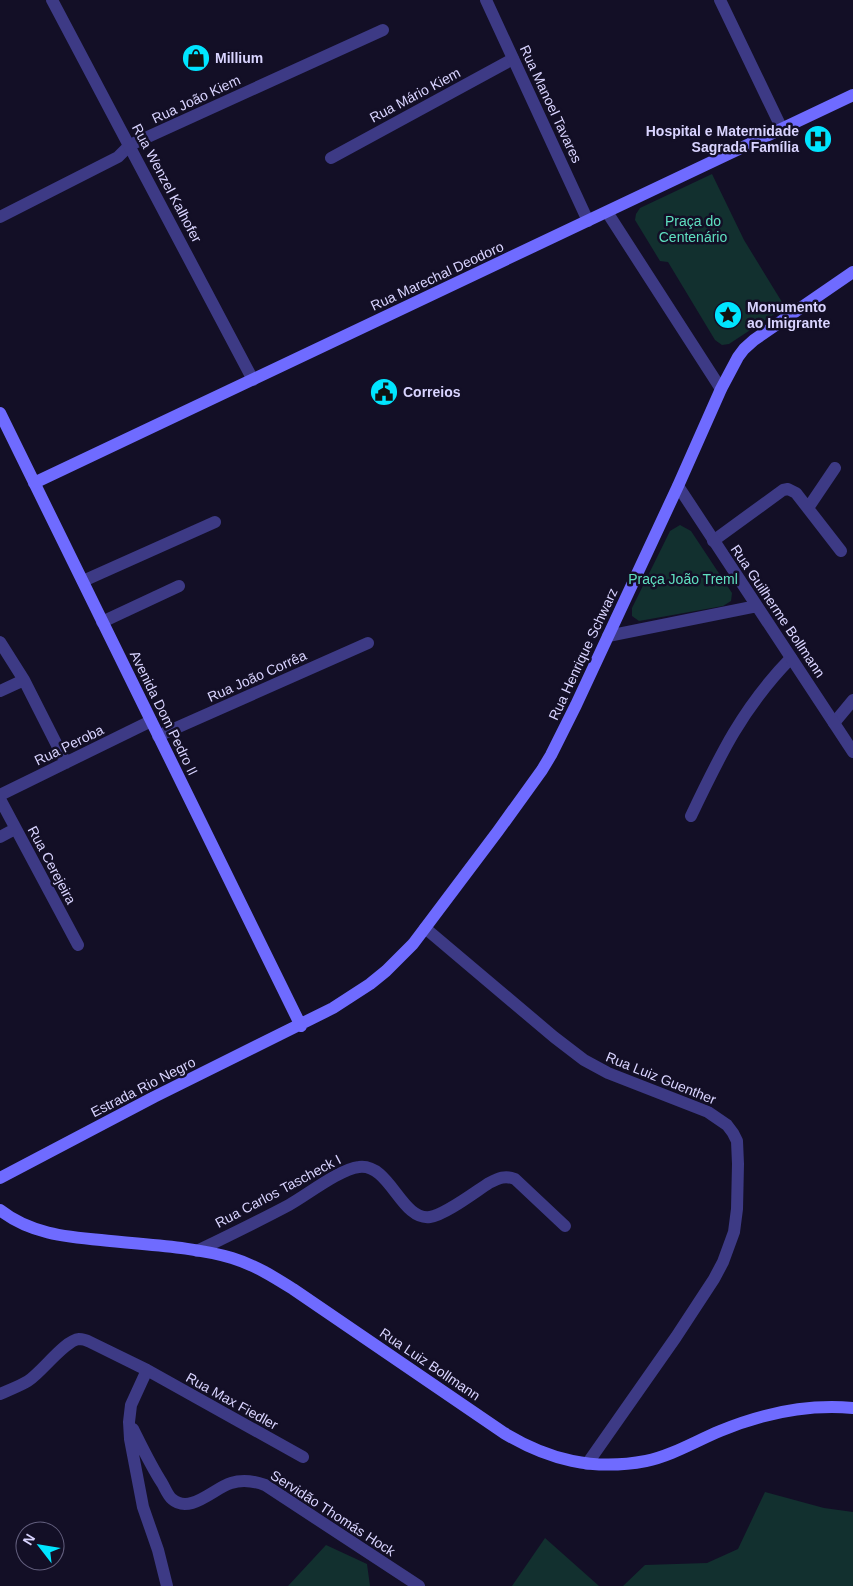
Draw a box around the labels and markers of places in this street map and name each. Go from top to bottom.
shop icon: Millium [181,43,211,73]
place label: Millium [215,50,263,66]
place label: Hospital e Maternidade Sagrada Família [646,123,799,155]
hospital icon: Hospital e Maternidade Sagrada Família [803,124,833,154]
place label: Monumento ao Imigrante [747,299,830,331]
place icon: Monumento ao Imigrante [713,300,743,330]
public building icon: Correios [369,377,399,407]
place label: Correios [403,384,461,400]

